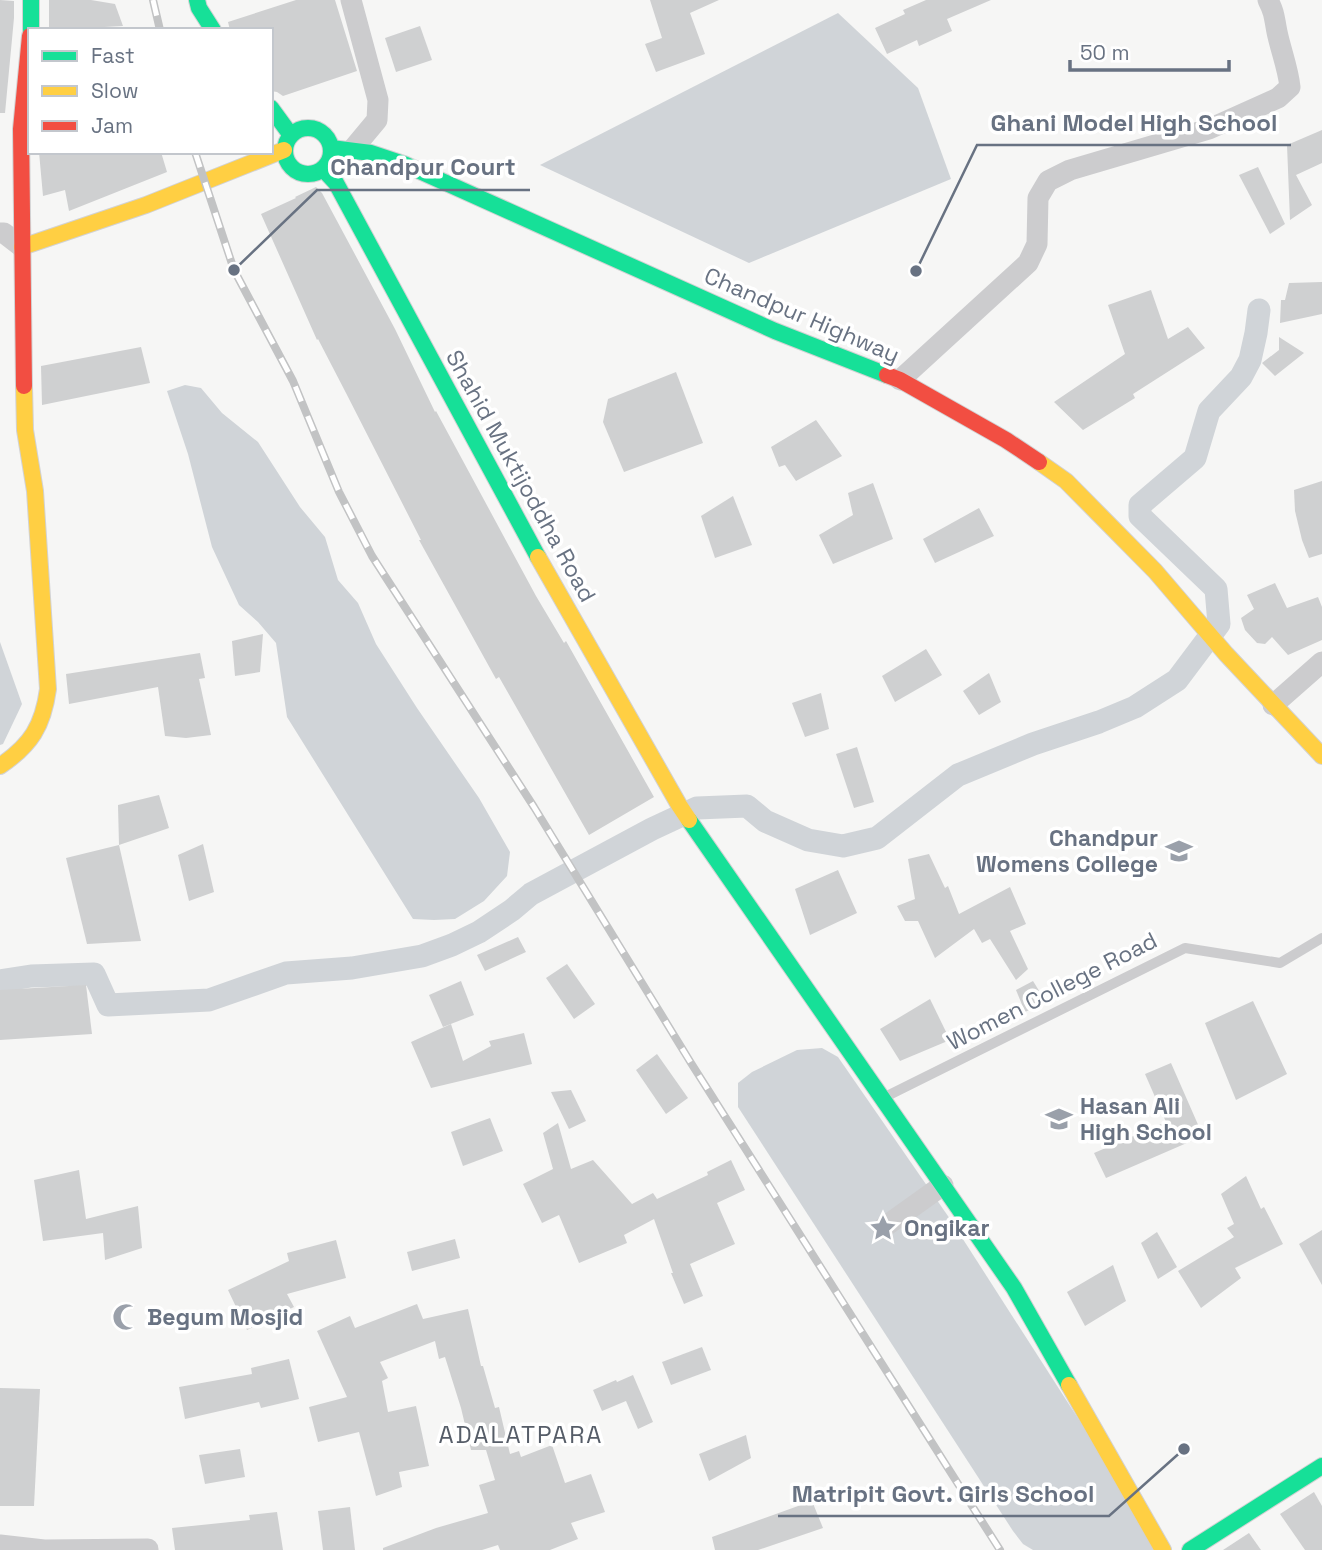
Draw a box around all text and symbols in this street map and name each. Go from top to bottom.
legend [28,28,273,154]
scale bar [1070,28,1229,72]
text: 50 m [1080,39,1130,66]
text: Fast [91,42,135,69]
text: Slow [91,77,139,104]
callout: Ghani Model High School [977,100,1291,145]
text: Ghani Model High School [991,107,1277,138]
text: Jam [91,112,133,139]
callout: Chandpur Court [317,145,530,190]
text: Chandpur Court [330,151,516,182]
street label: Chandpur Highway [700,260,904,370]
street label: Shahid Muktijoddha Road [439,345,603,607]
place label: Chandpur Womens College [976,823,1158,879]
school or university icon: Chandpur Womens College [1164,836,1194,866]
street label: Women College Road [942,925,1162,1057]
place label: Hasan Ali High School [1080,1091,1212,1147]
school or university icon: Hasan Ali High School [1044,1104,1074,1134]
place icon: Ongikar [868,1213,898,1243]
place label: Ongikar [904,1213,990,1243]
mosque icon: Begum Mosjid [111,1302,141,1332]
place label: Begum Mosjid [147,1302,303,1332]
district label: ADALATPARA [439,1419,603,1450]
callout: Matripit Govt. Girls School [778,1471,1109,1516]
text: Matripit Govt. Girls School [792,1478,1094,1509]

